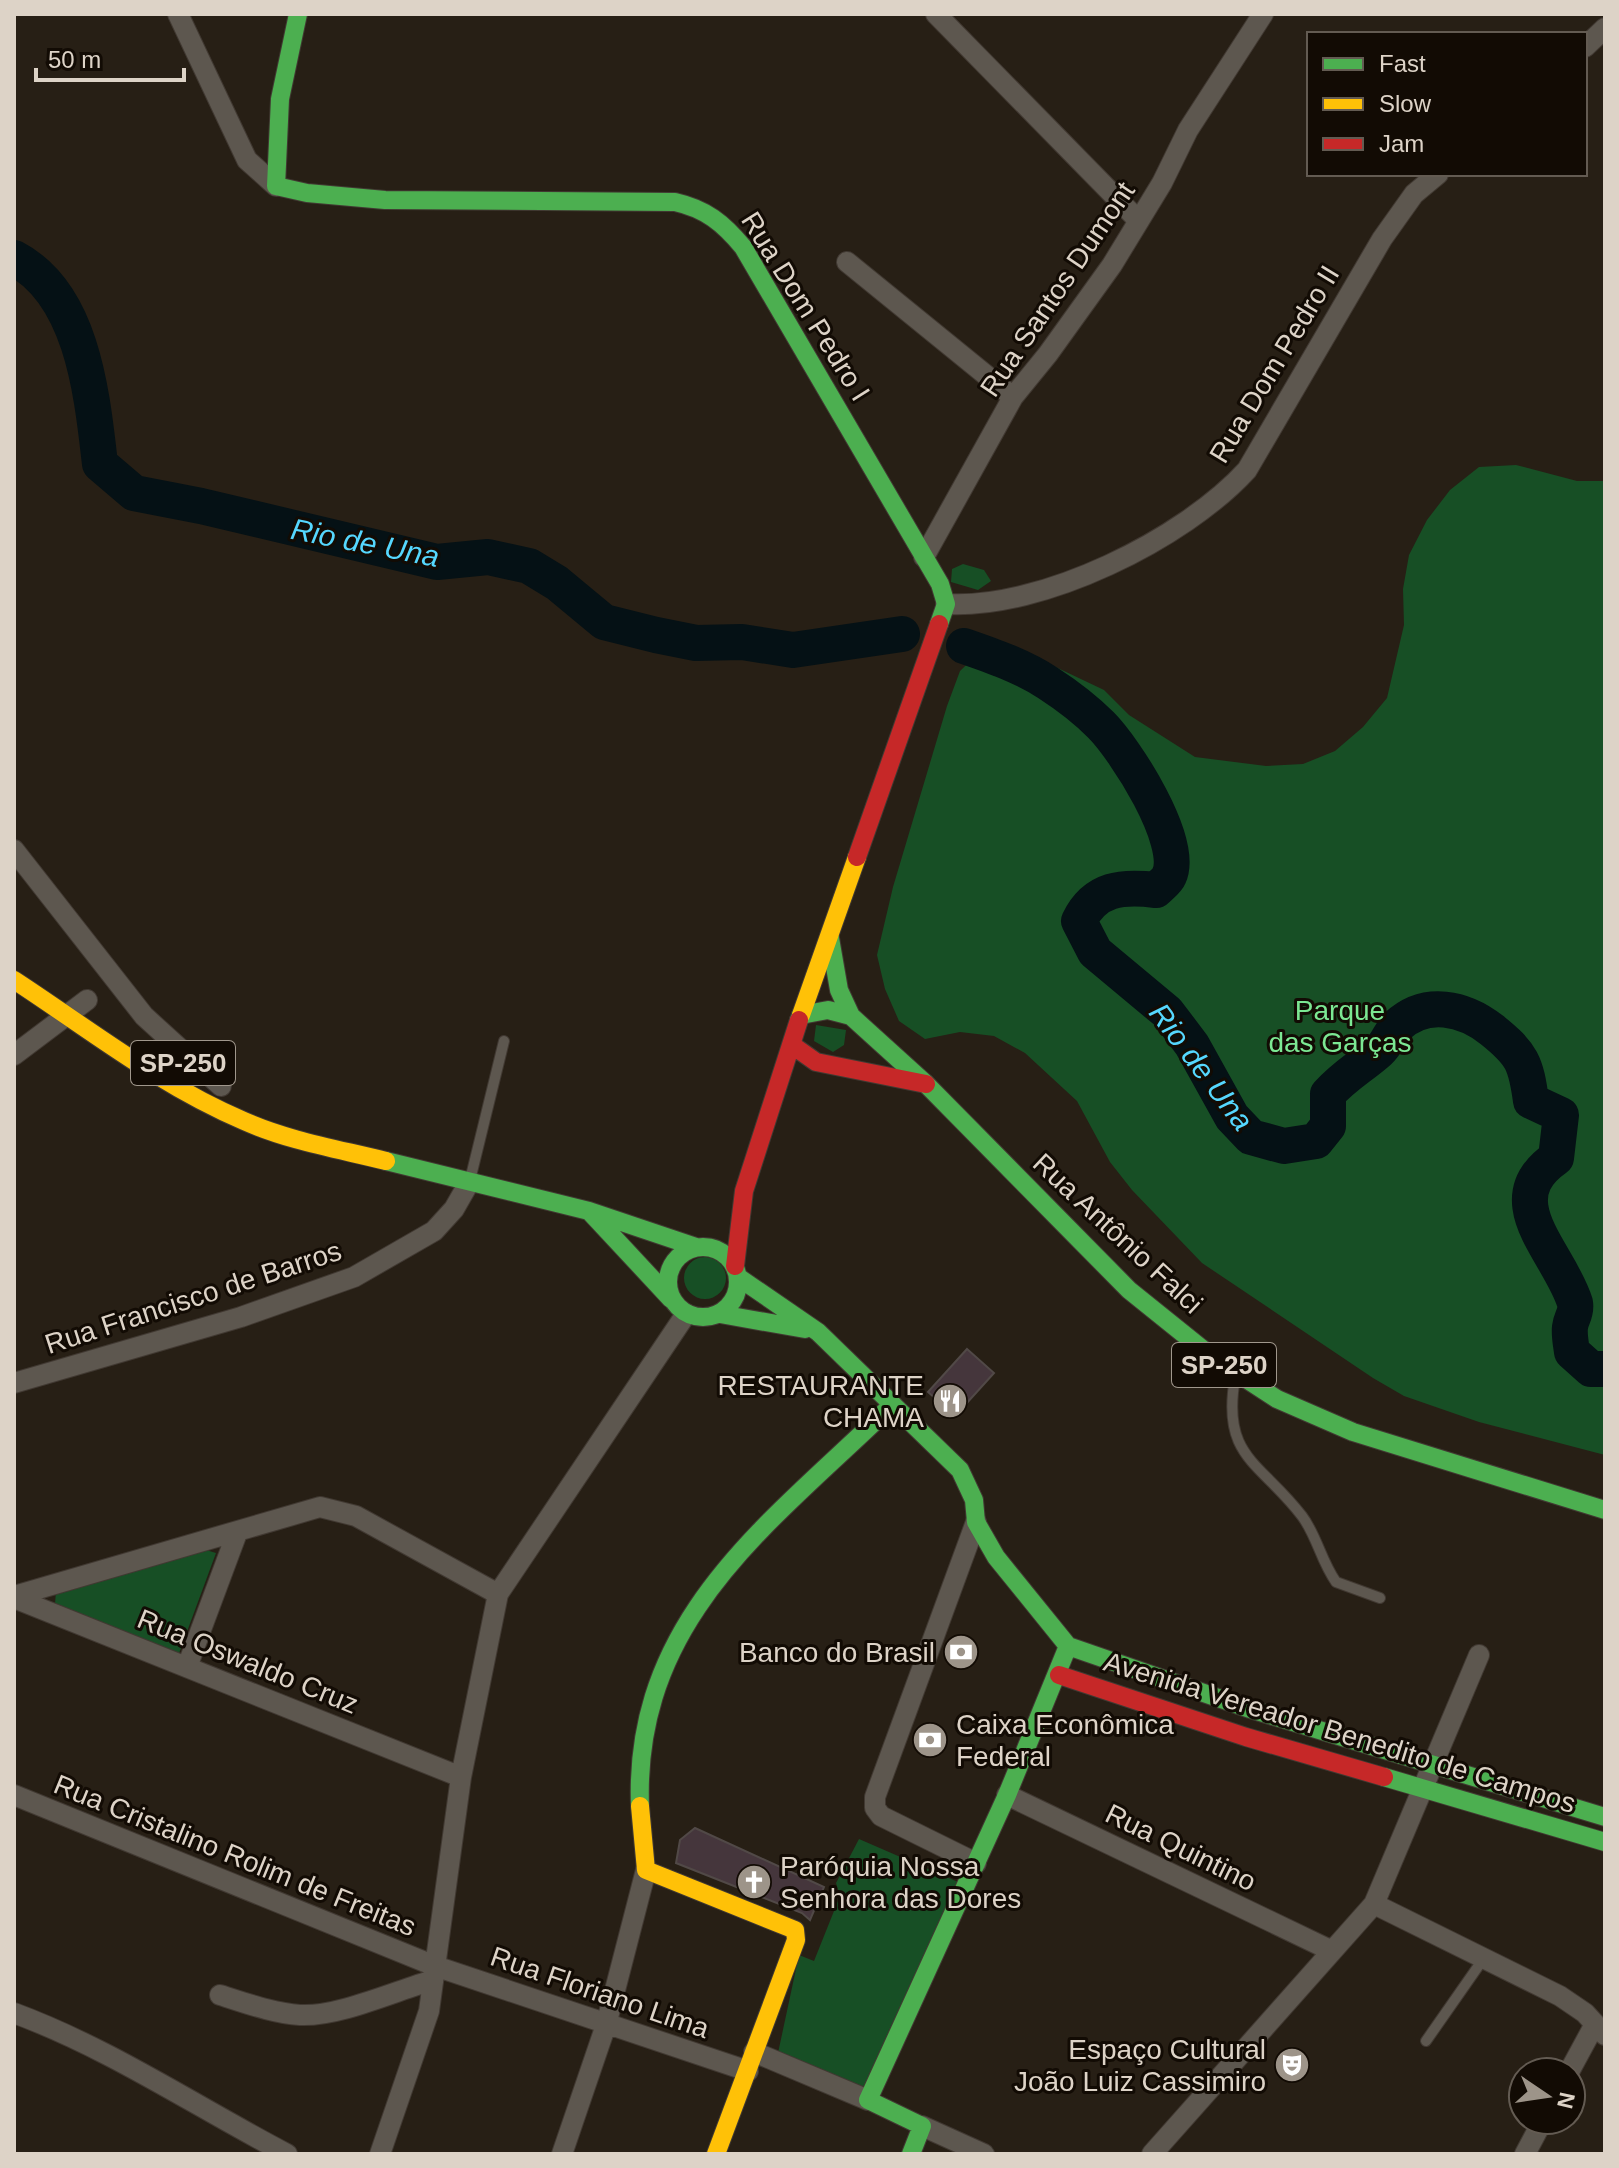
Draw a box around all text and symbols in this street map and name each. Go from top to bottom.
scale bar [36,32,184,82]
legend [1307,32,1587,176]
text: 50 m [48,46,101,73]
text: Fast [1379,50,1426,77]
text: Slow [1379,90,1432,117]
text: Jam [1379,130,1424,157]
street label: Rua Santos Dumont [974,176,1141,402]
street label: Rua Dom Pedro I [735,206,876,406]
street label: Rua Dom Pedro II [1203,260,1345,468]
water label: Rio de Una [288,512,442,573]
park label: Parque das Garças [1268,995,1412,1058]
water label: Rio de Una [1143,997,1260,1137]
road number: SP-250 [131,1041,235,1085]
street label: Rua Antônio Falci [1027,1147,1208,1320]
street label: Rua Francisco de Barros [41,1235,345,1360]
road number: SP-250 [1172,1343,1276,1387]
place label: RESTAURANTE CHAMA [718,1370,924,1433]
restaurant icon: RESTAURANTE CHAMA [931,1382,969,1420]
street label: Rua Oswaldo Cruz [133,1603,363,1720]
bank icon: Banco do Brasil [942,1633,980,1671]
place label: Banco do Brasil [739,1637,935,1668]
street label: Avenida Vereador Benedito de Campos [1100,1646,1579,1819]
place label: Caixa Econômica Federal [956,1709,1174,1772]
bank icon: Caixa Econômica Federal [911,1721,949,1759]
street label: Rua Cristalino Rolim de Freitas [49,1769,420,1942]
street label: Rua Quintino [1101,1798,1261,1897]
place label: Paróquia Nossa Senhora das Dores [780,1851,1021,1914]
church icon: Paróquia Nossa Senhora das Dores [735,1863,773,1901]
street label: Rua Floriano Lima [487,1941,713,2045]
place label: Espaço Cultural João Luiz Cassimiro [1014,2034,1266,2097]
theatre icon: Espaço Cultural João Luiz Cassimiro [1273,2046,1311,2084]
north arrow [1507,2056,1587,2136]
text: N [1552,2090,1580,2111]

